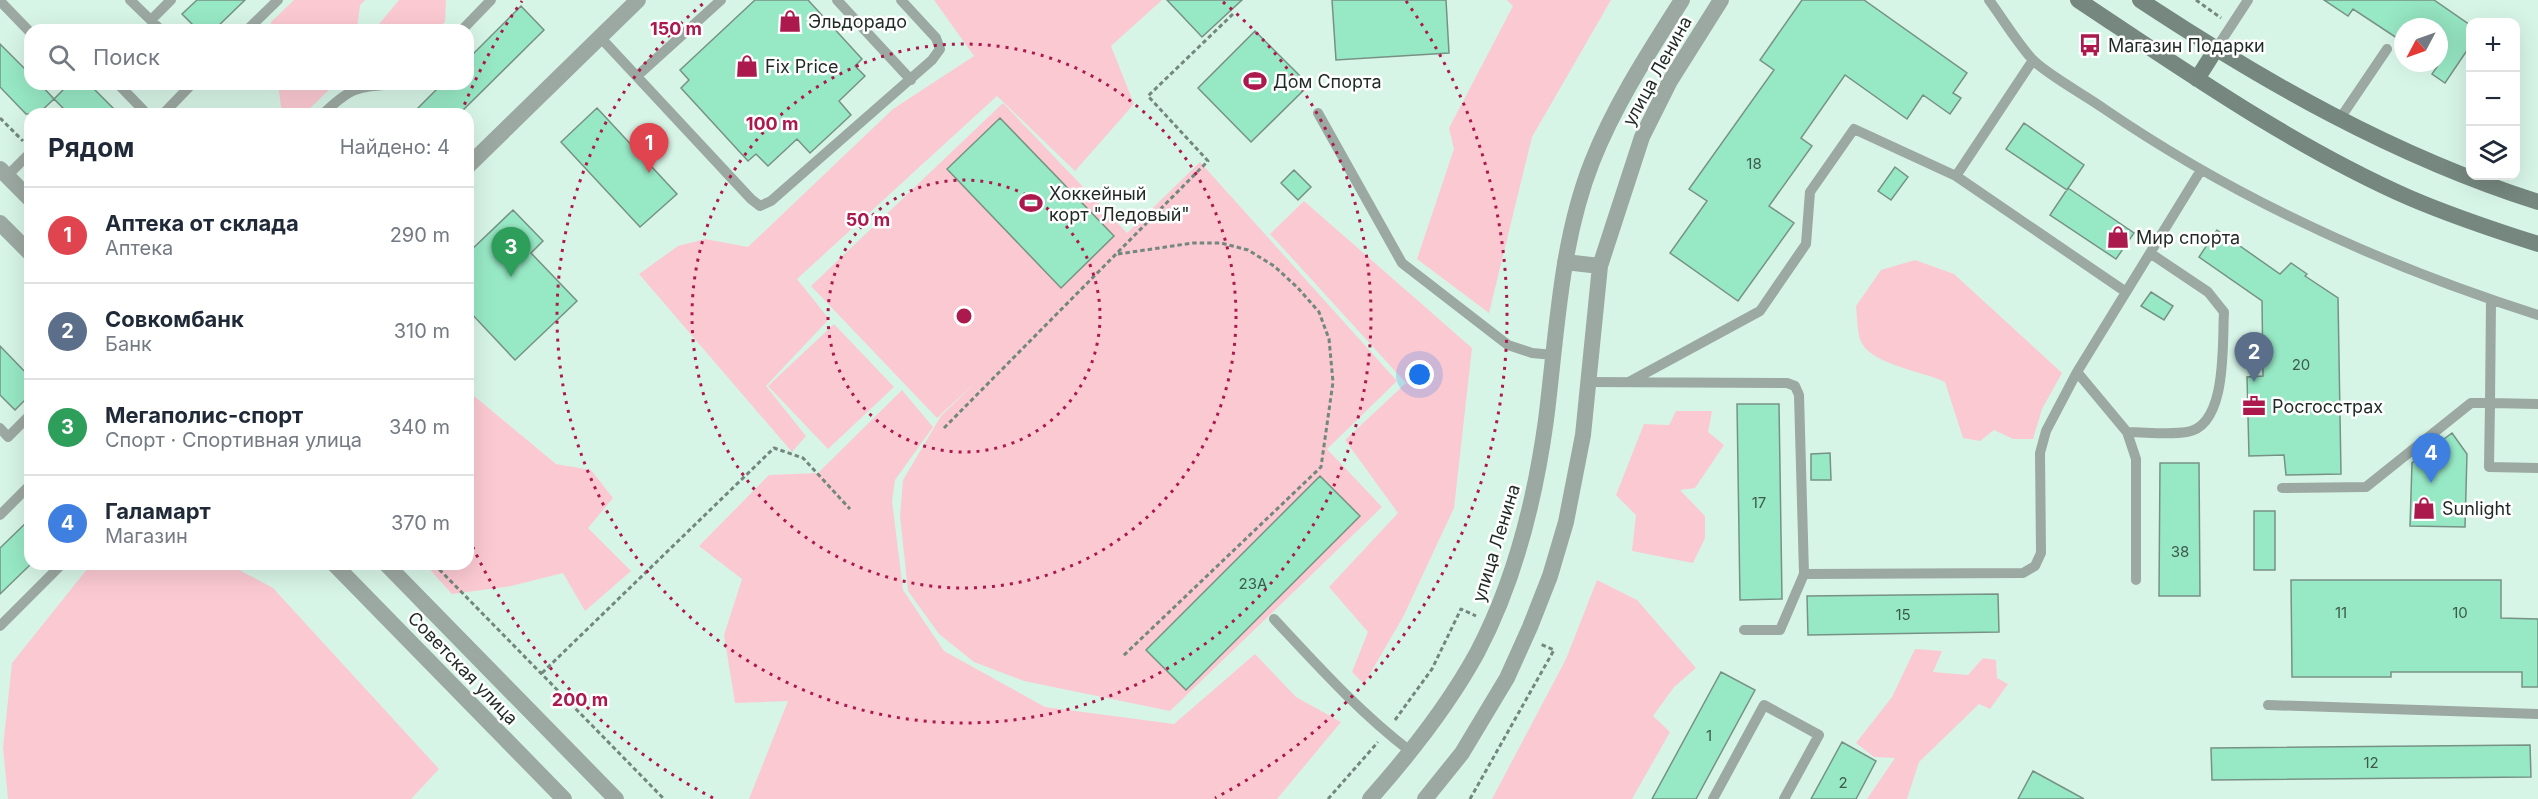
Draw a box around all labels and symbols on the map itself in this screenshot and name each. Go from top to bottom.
shop icon: Эльдорадо [777,8,803,34]
place label: Эльдорадо [808,11,907,32]
street label: улица Ленина [1618,12,1696,130]
text: 150 m [650,18,702,39]
north arrow [2394,18,2448,72]
bus stop icon: Магазин Подарки [2077,32,2103,58]
place label: Магазин Подарки [2108,35,2265,56]
shop icon: Fix Price [734,53,760,79]
place label: Fix Price [765,56,839,77]
sports icon: Дом Спорта [1242,68,1268,94]
place label: Дом Спорта [1273,71,1382,92]
text: 100 m [746,113,798,134]
pin: 1 [630,124,668,173]
house number: 18 [1746,154,1762,173]
place label: Хоккейный корт "Ледовый" [1049,183,1190,225]
sports icon: Хоккейный корт "Ледовый" [1018,190,1044,216]
text: 50 m [846,209,890,230]
shop icon: Мир спорта [2105,224,2131,250]
place label: Мир спорта [2136,227,2240,248]
pin: 3 [492,228,530,277]
centre of rings [954,306,974,326]
pin: 2 [2234,332,2274,382]
house number: 20 [2292,355,2310,374]
your location [1405,360,1434,389]
office icon: Росгосстрах [2241,393,2267,419]
place label: Росгосстрах [2272,396,2383,417]
pin: 4 [2412,434,2450,483]
street label: улица Ленина [1468,481,1524,605]
house number: 17 [1752,493,1766,512]
shop icon: Sunlight [2411,495,2437,521]
place label: Sunlight [2442,498,2511,519]
house number: 38 [2171,542,2189,561]
house number: 23А [1239,574,1267,593]
house number: 11 [2335,603,2347,622]
house number: 10 [2452,603,2468,622]
house number: 15 [1895,605,1911,624]
street label: Советская улица [404,607,522,729]
text: 200 m [552,689,608,710]
house number: 1 [1706,726,1712,745]
house number: 12 [2363,753,2379,772]
house number: 2 [1838,773,1848,792]

